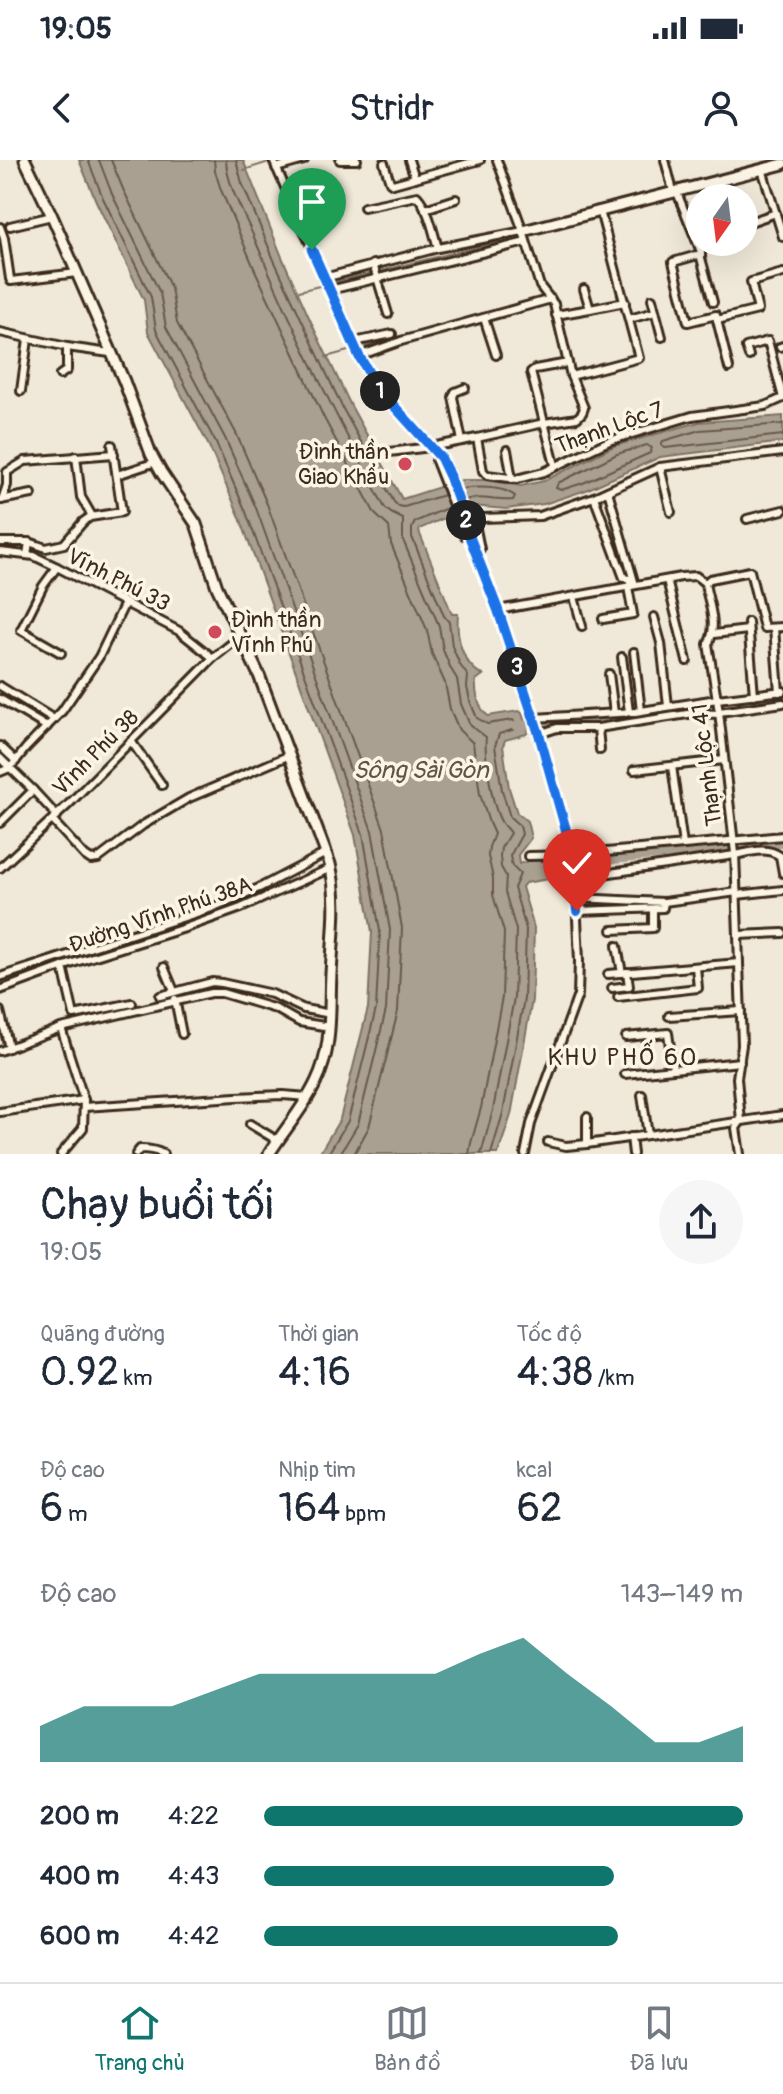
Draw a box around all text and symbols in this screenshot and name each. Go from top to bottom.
text: 19:05 [40,10,112,47]
icon: back [40,86,84,130]
text: Stridr [349,86,434,131]
icon: person [699,86,743,130]
pin [278,168,346,250]
icon: arrive [290,180,334,224]
north arrow [686,184,758,256]
map controls [686,184,758,256]
pin: 1 [360,371,400,411]
text: 1 [376,377,384,405]
street label: Thạnh Lộc 7 [551,395,668,460]
place label: Đình thần Giao Khẩu [298,438,389,491]
marker: Đình thần Giao Khẩu [396,455,414,473]
pin: 2 [446,500,486,540]
text: 2 [460,506,472,534]
street label: Vĩnh Phú 33 [62,542,175,618]
place label: Đình thần Vĩnh Phú [231,606,321,659]
marker: Đình thần Vĩnh Phú [206,623,224,641]
pin: 3 [497,647,537,687]
text: 3 [511,653,523,681]
street label: Thạnh Lộc 41 [686,702,728,828]
street label: Vĩnh Phú 38 [47,704,145,802]
water label: Sông Sài Gòn [353,756,490,785]
pin [543,829,611,911]
icon: check [555,841,599,885]
street label: Đường Vĩnh Phú 38A [65,870,256,959]
district label: KHU PHỐ 60 [548,1039,698,1072]
text: Chạy buổi tối [40,1178,273,1233]
button: share [659,1180,743,1264]
text: 19:05 [40,1236,102,1268]
text: Quãng đường [40,1320,165,1348]
text: Thời gian [278,1320,359,1348]
text: Tốc độ [517,1320,582,1348]
text: 0.92 [40,1348,119,1397]
text: 4:16 [278,1348,351,1397]
text: 4:38 [517,1348,593,1397]
text: km [119,1364,153,1392]
text: /km [593,1364,634,1392]
text: Độ cao [40,1456,105,1484]
text: Nhịp tim [278,1456,356,1484]
text: kcal [517,1456,552,1484]
text: 6 [40,1484,63,1533]
text: 164 [278,1484,340,1533]
text: 62 [517,1484,562,1533]
text: m [63,1500,88,1528]
text: bpm [340,1500,386,1528]
text: Độ cao [40,1578,117,1610]
text: 143–149 m [621,1578,743,1610]
text: 200 m [40,1800,119,1832]
text: 4:22 [168,1800,219,1832]
text: 400 m [40,1860,119,1892]
text: 4:43 [168,1860,220,1892]
text: 600 m [40,1920,119,1952]
text: 4:42 [168,1920,220,1952]
tab: Trang chủ [95,2001,185,2077]
tab: Bản đồ [374,2001,440,2077]
tab: Đã lưu [630,2001,688,2077]

